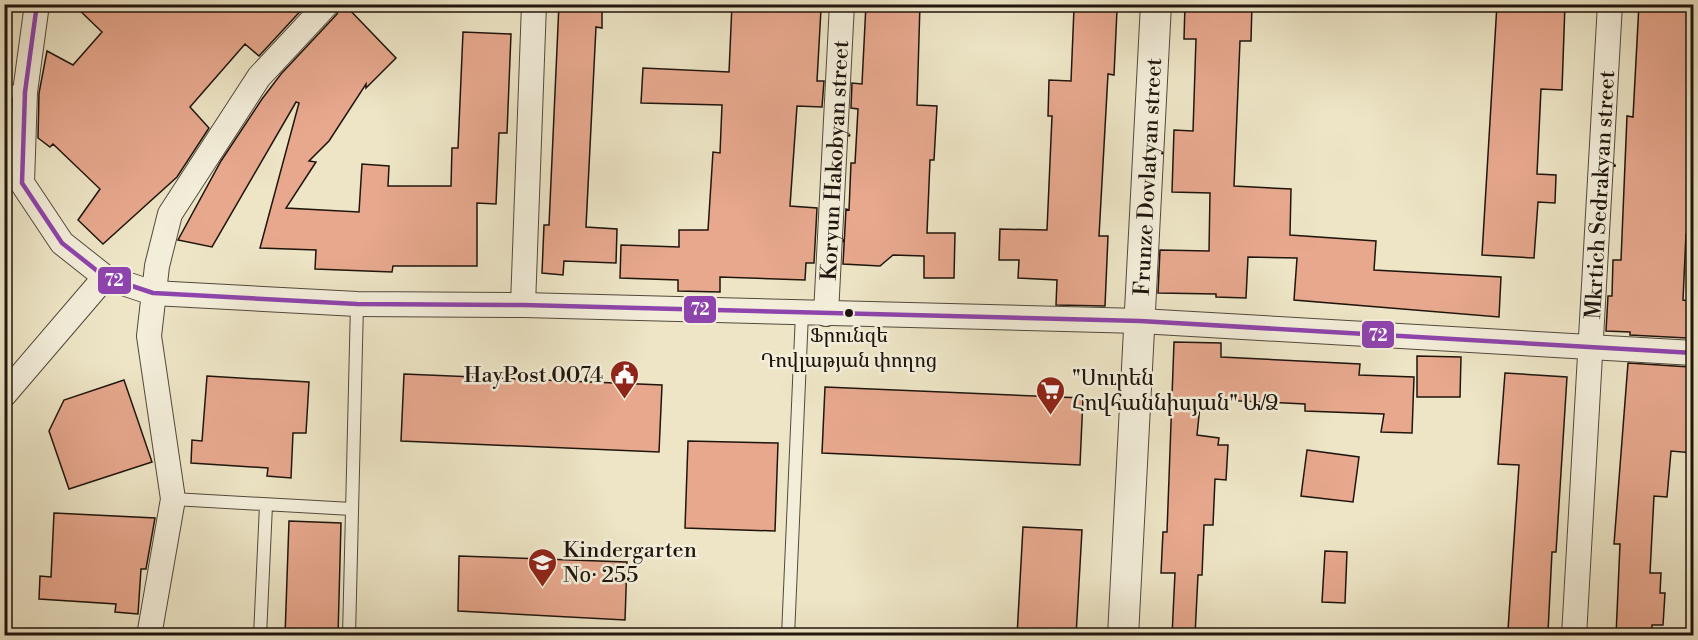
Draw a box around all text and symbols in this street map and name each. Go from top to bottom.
street label: Koryun Hakobyan street [816,39,855,281]
street label: Frunze Dovlatyan street [1129,57,1168,296]
street label: Mkrtich Sedrakyan street [1580,69,1621,320]
line badge: 72 [97,266,132,295]
text: 72 [104,271,124,291]
line badge: 72 [683,295,717,324]
text: 72 [690,300,710,320]
marker: Ֆրունզե Դովլաթյան փողոց [843,307,855,319]
line badge: 72 [1361,320,1395,349]
place label: Ֆրունզե Դովլաթյան փողոց [761,324,937,374]
text: 72 [1368,326,1388,346]
public building icon: HayPost 0074 [608,358,640,400]
place label: HayPost 0074 [464,362,603,389]
place label: "Սուրեն Հովհաննիսյան" Ա/Ձ [1072,365,1279,417]
supermarket icon: "Սուրեն Հովհաննիսյան" Ա/Ձ [1035,374,1067,416]
place label: Kindergarten Nօ․ 255 [563,537,697,589]
school or university icon: Kindergarten Nօ․ 255 [526,546,558,588]

